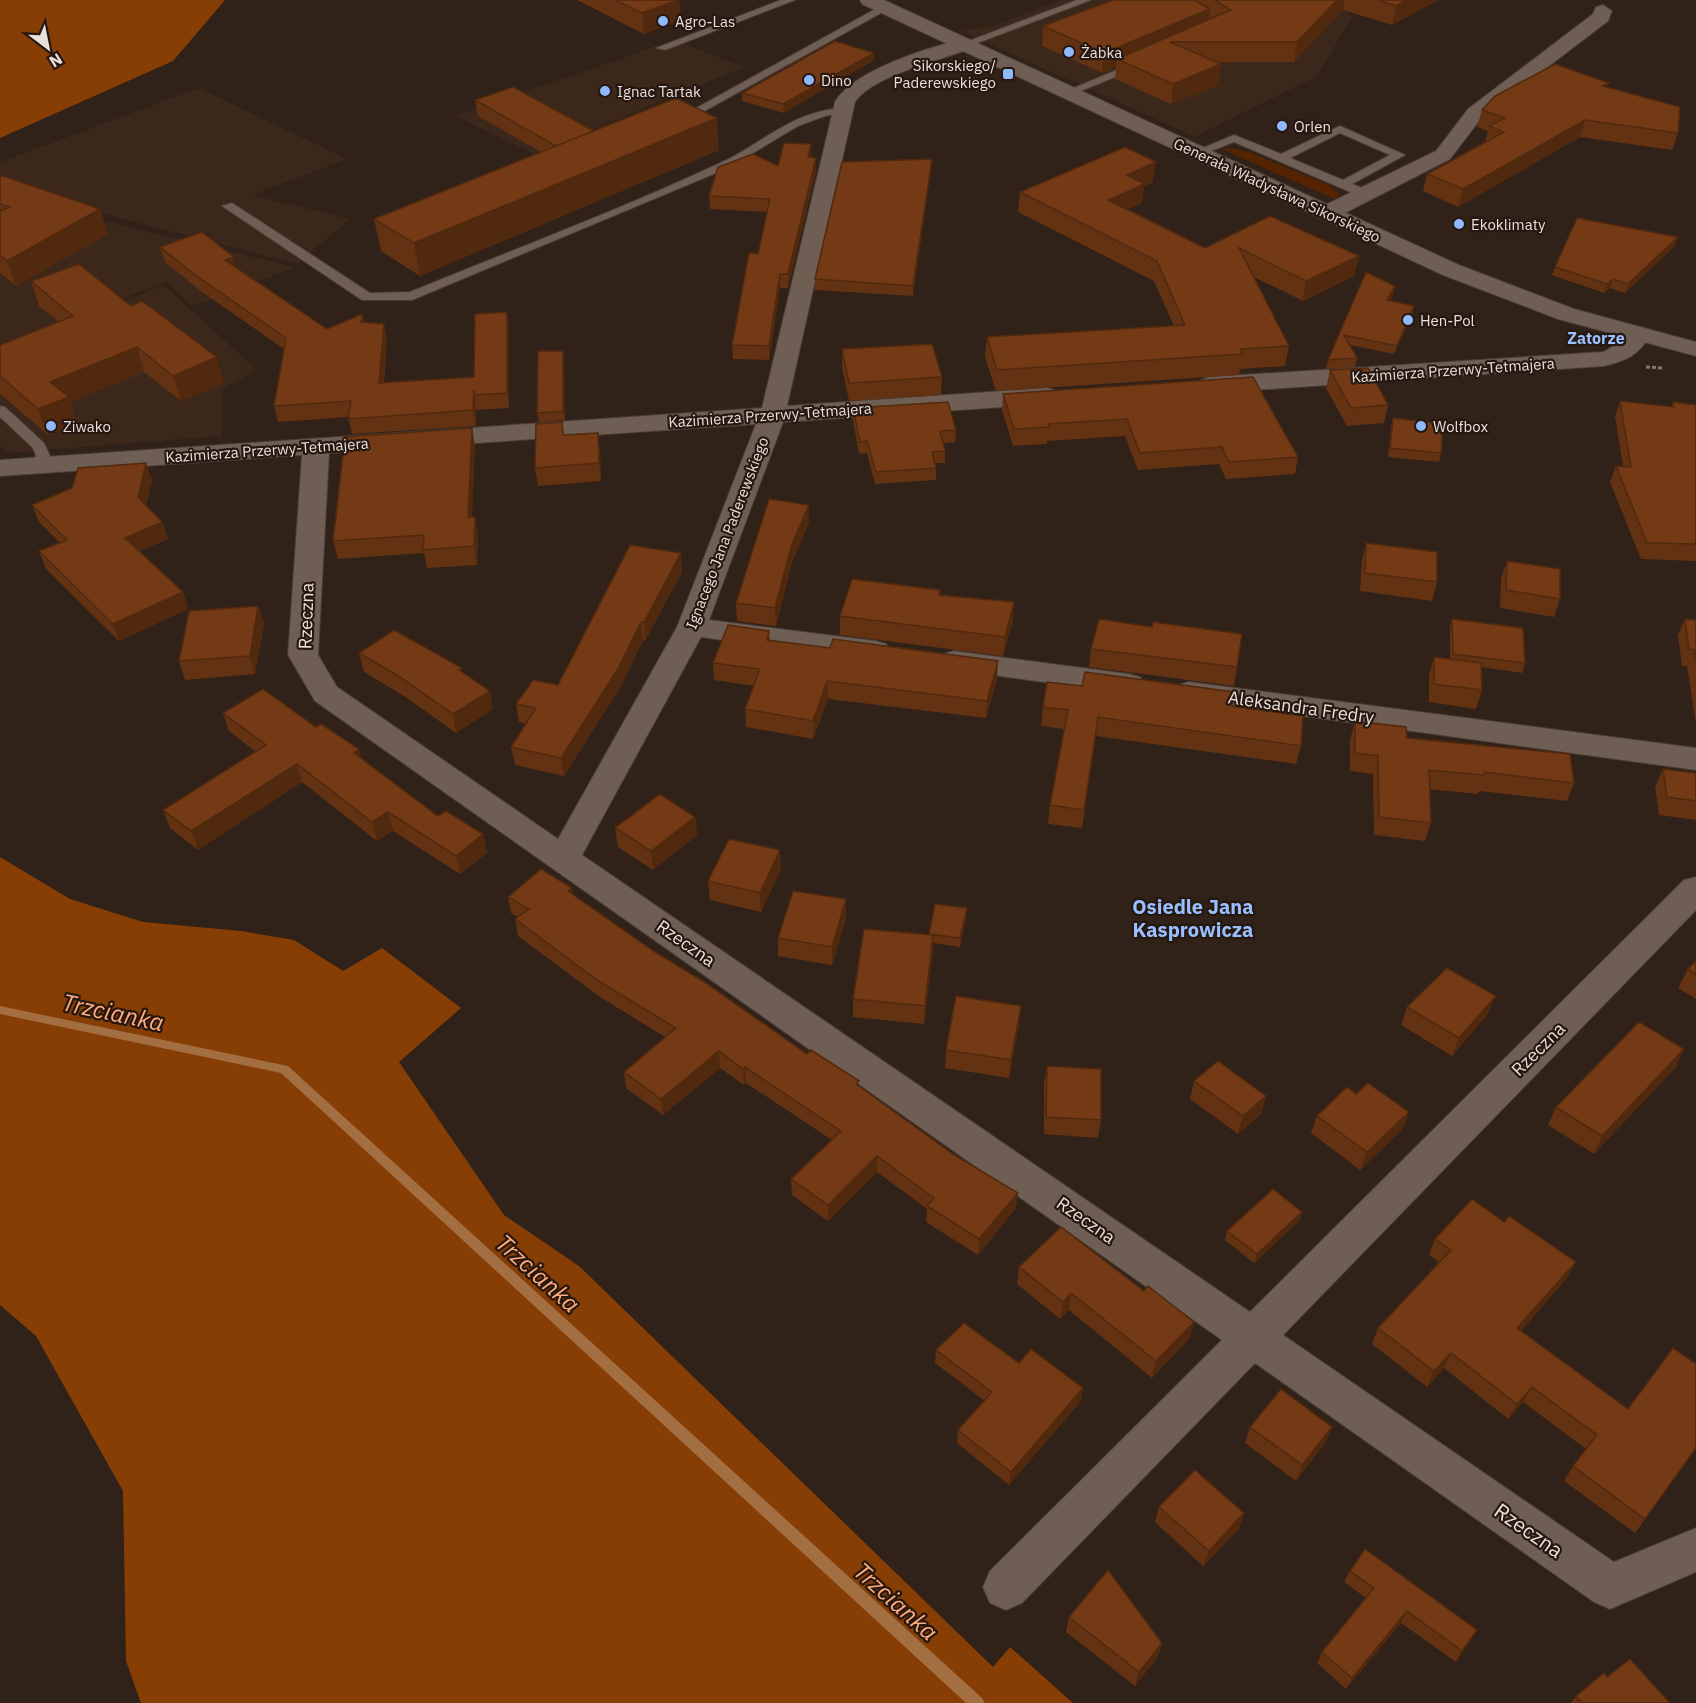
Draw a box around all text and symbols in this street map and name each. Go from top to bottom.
place label: Agro-Las [675,12,735,31]
marker: Agro-Las [656,14,670,28]
north arrow [18,18,78,78]
place label: Żabka [1081,43,1122,62]
marker: Żabka [1062,45,1076,59]
text: N [46,49,66,72]
place label: Sikorskiego/ Paderewskiego [894,56,996,92]
marker: Sikorskiego/ Paderewskiego [1001,67,1015,81]
place label: Dino [821,71,852,90]
marker: Dino [802,73,816,87]
place label: Ignac Tartak [617,82,701,101]
marker: Ignac Tartak [598,84,612,98]
place label: Orlen [1294,117,1331,136]
marker: Orlen [1275,119,1289,133]
street label: Generała Władysława Sikorskiego [1171,134,1383,246]
place label: Ekoklimaty [1471,215,1546,234]
marker: Ekoklimaty [1452,217,1466,231]
place label: Hen-Pol [1420,311,1475,330]
marker: Hen-Pol [1401,313,1415,327]
district label: Zatorze [1567,328,1625,348]
street label: Kazimierza Przerwy-Tetmajera [1351,353,1555,387]
street label: Kazimierza Przerwy-Tetmajera [668,398,872,432]
place label: Ziwako [63,417,111,436]
place label: Wolfbox [1433,417,1488,436]
marker: Ziwako [44,419,58,433]
marker: Wolfbox [1414,419,1428,433]
street label: Kazimierza Przerwy-Tetmajera [165,433,369,467]
street label: Ignacego Jana Paderewskiego [682,434,772,632]
street label: Rzeczna [293,582,319,650]
street label: Aleksandra Fredry [1226,685,1376,729]
district label: Osiedle Jana Kasprowicza [1132,893,1254,943]
street label: Rzeczna [652,914,720,972]
water label: Trzcianka [59,986,167,1038]
street label: Rzeczna [1506,1017,1570,1081]
street label: Rzeczna [1052,1191,1120,1249]
water label: Trzcianka [489,1227,587,1319]
street label: Rzeczna [1489,1496,1569,1564]
water label: Trzcianka [847,1555,945,1647]

